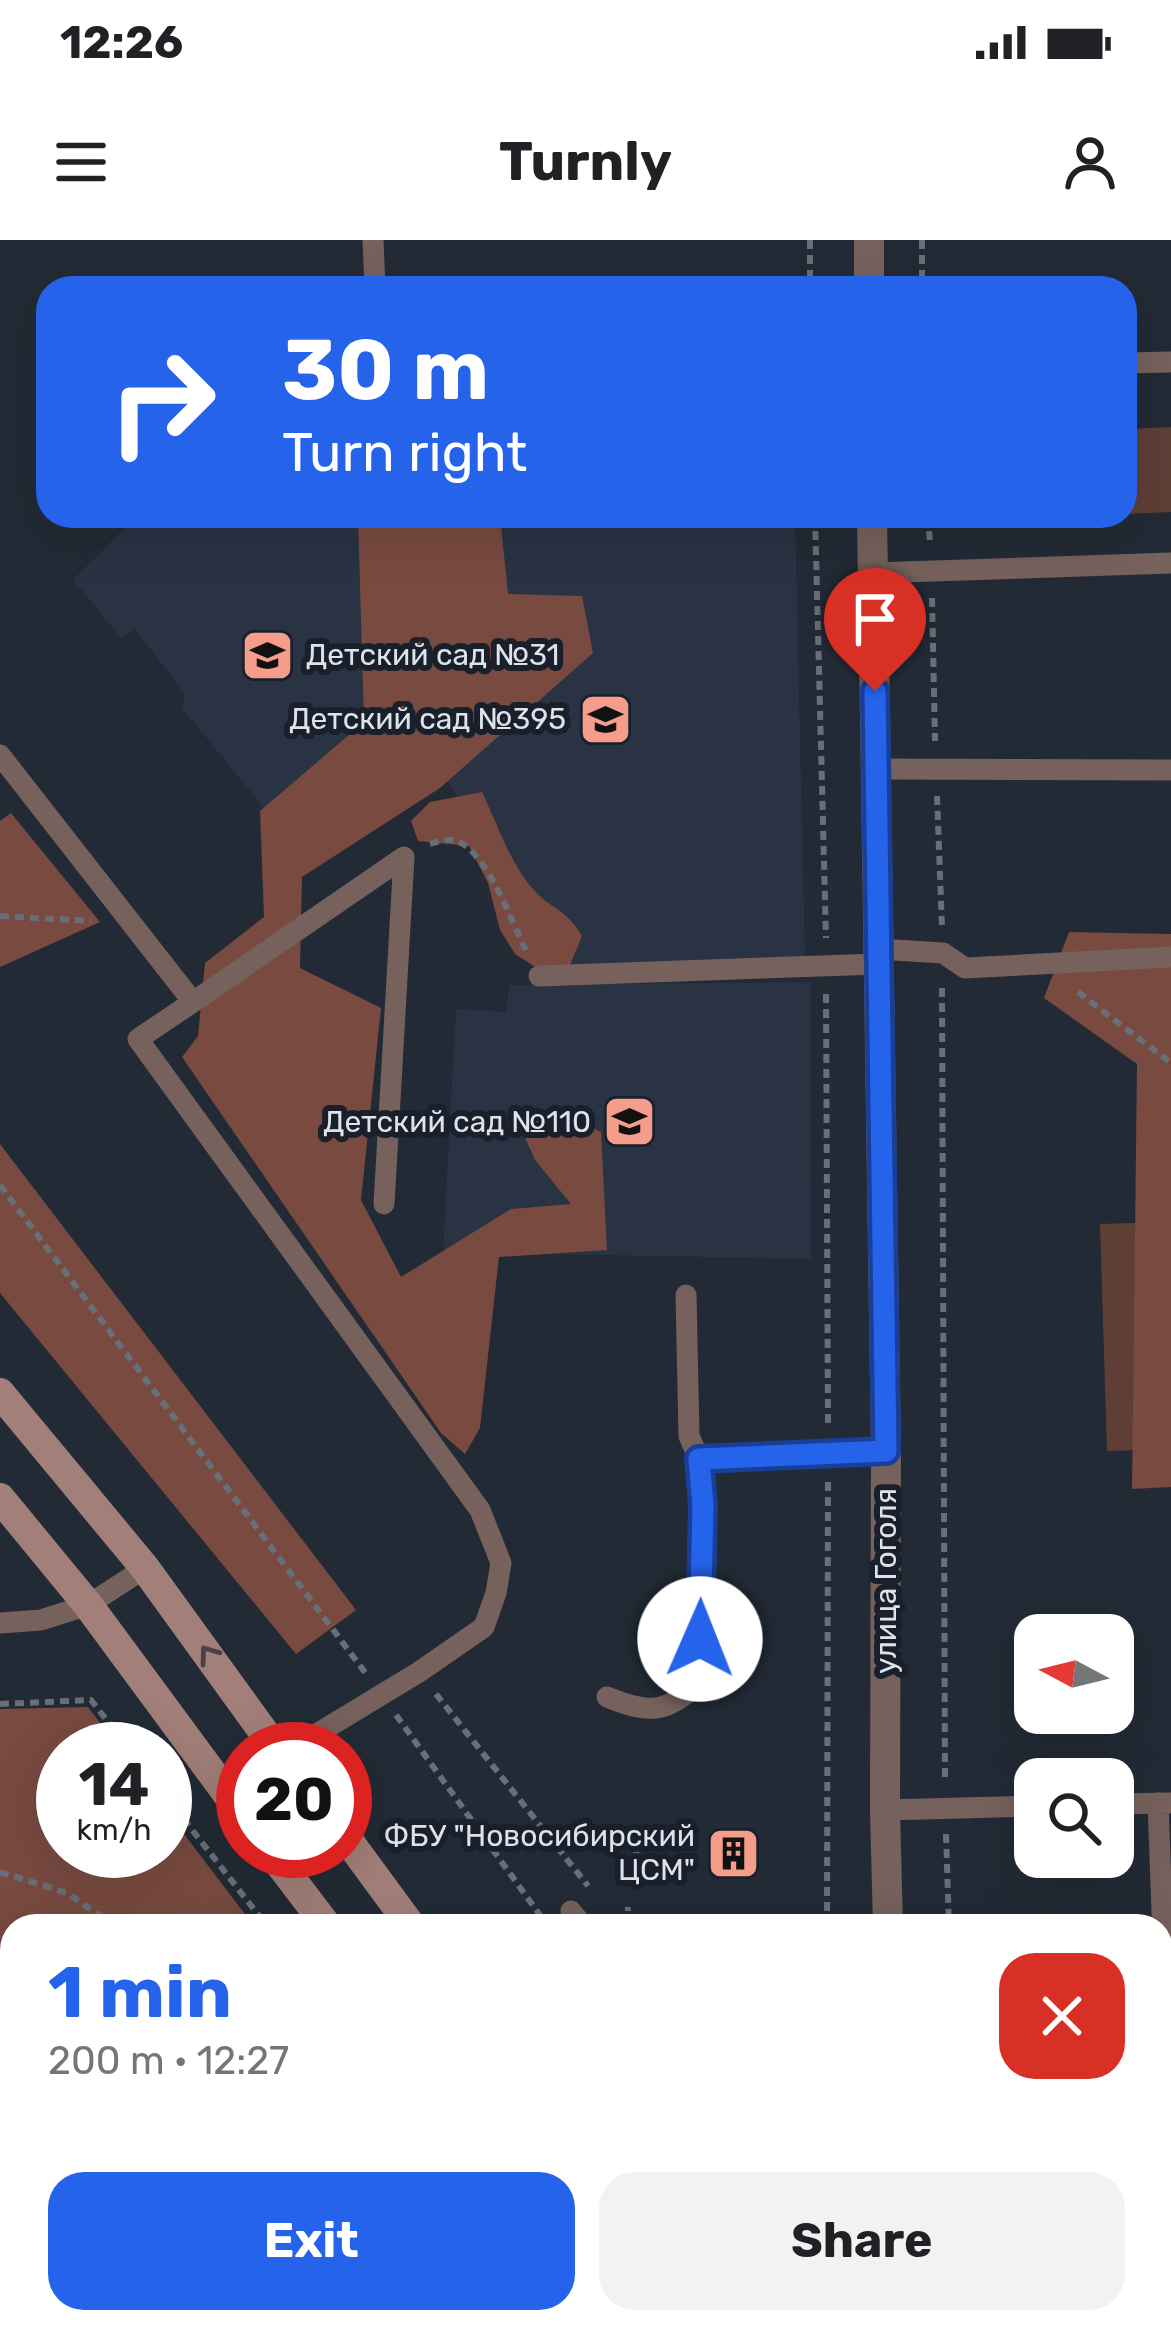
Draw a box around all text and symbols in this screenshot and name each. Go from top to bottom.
text: 12:26 [60,16,183,69]
icon: menu [48,129,114,195]
icon: person [1057,129,1123,195]
text: Turnly [499,130,672,194]
text: 30 m [282,320,489,420]
icon: right [84,324,240,480]
text: Turn right [282,421,527,485]
pin [824,568,926,691]
icon: arrive [842,586,908,652]
school or university icon: Детский сад №31 [239,627,295,683]
place label: Детский сад №31 [306,637,559,673]
school or university icon: Детский сад №395 [577,691,633,747]
place label: Детский сад №395 [289,701,566,737]
school or university icon: Детский сад №110 [602,1094,658,1150]
place label: Детский сад №110 [323,1104,591,1140]
street label: улица Гоголя [868,1488,904,1674]
position arrow [637,1576,763,1702]
north arrow [1014,1614,1134,1734]
map controls [1014,1614,1134,1878]
one-way arrow [200,1646,222,1667]
speed limit sign: 20 [216,1722,372,1878]
text: 14 [79,1749,149,1820]
button: search [1014,1758,1134,1878]
text: km/h [77,1812,151,1848]
place label: ФБУ "Новосибирский ЦСМ" [384,1818,695,1888]
building icon: ФБУ "Новосибирский ЦСМ" [706,1825,762,1881]
text: 1 min [48,1950,232,2035]
button: close [999,1953,1125,2079]
text: 200 m · 12:27 [48,2038,289,2084]
button: Exit [48,2172,575,2310]
button: Share [599,2172,1125,2310]

